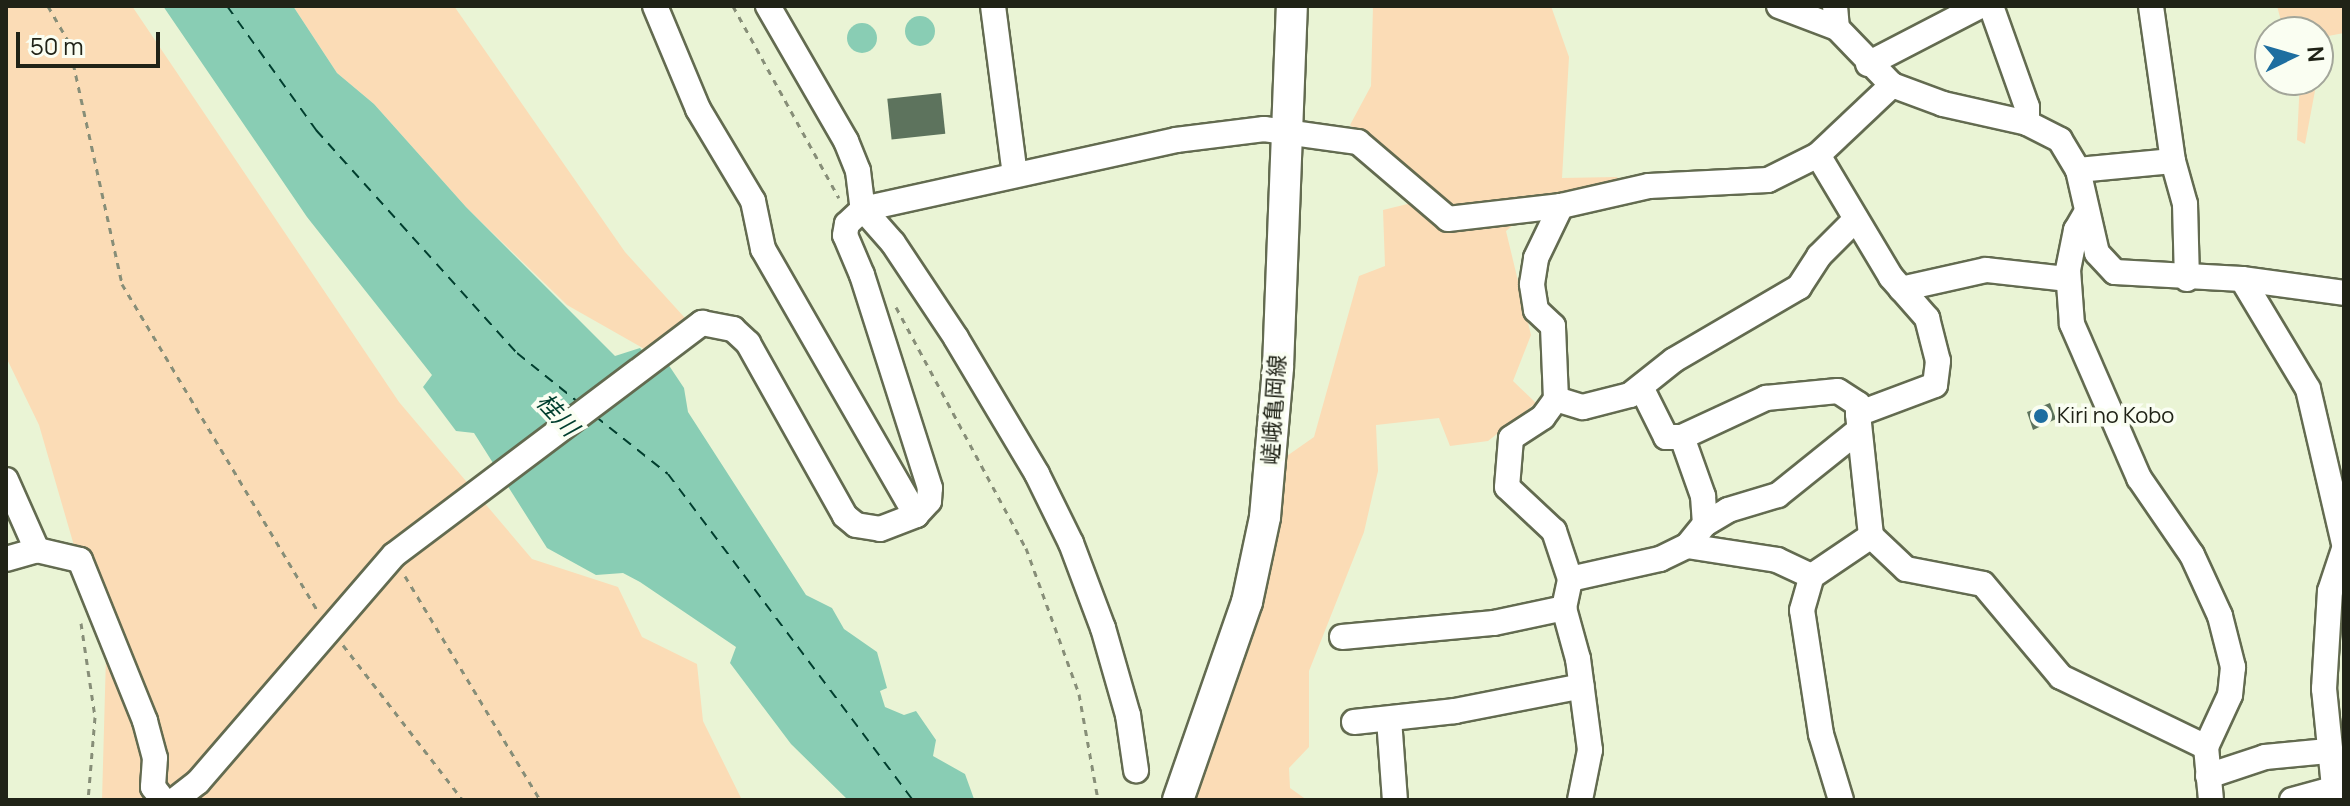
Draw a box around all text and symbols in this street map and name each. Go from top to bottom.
scale bar [20,16,164,66]
north arrow [2254,16,2334,96]
text: 50 m [30,29,84,62]
text: N [2300,45,2332,63]
street label: 嵯峨亀岡線 [1257,354,1291,466]
water label: 桂川 [531,387,585,441]
place label: Kiri no Kobo [2057,403,2174,429]
marker: Kiri no Kobo [2032,407,2050,425]

